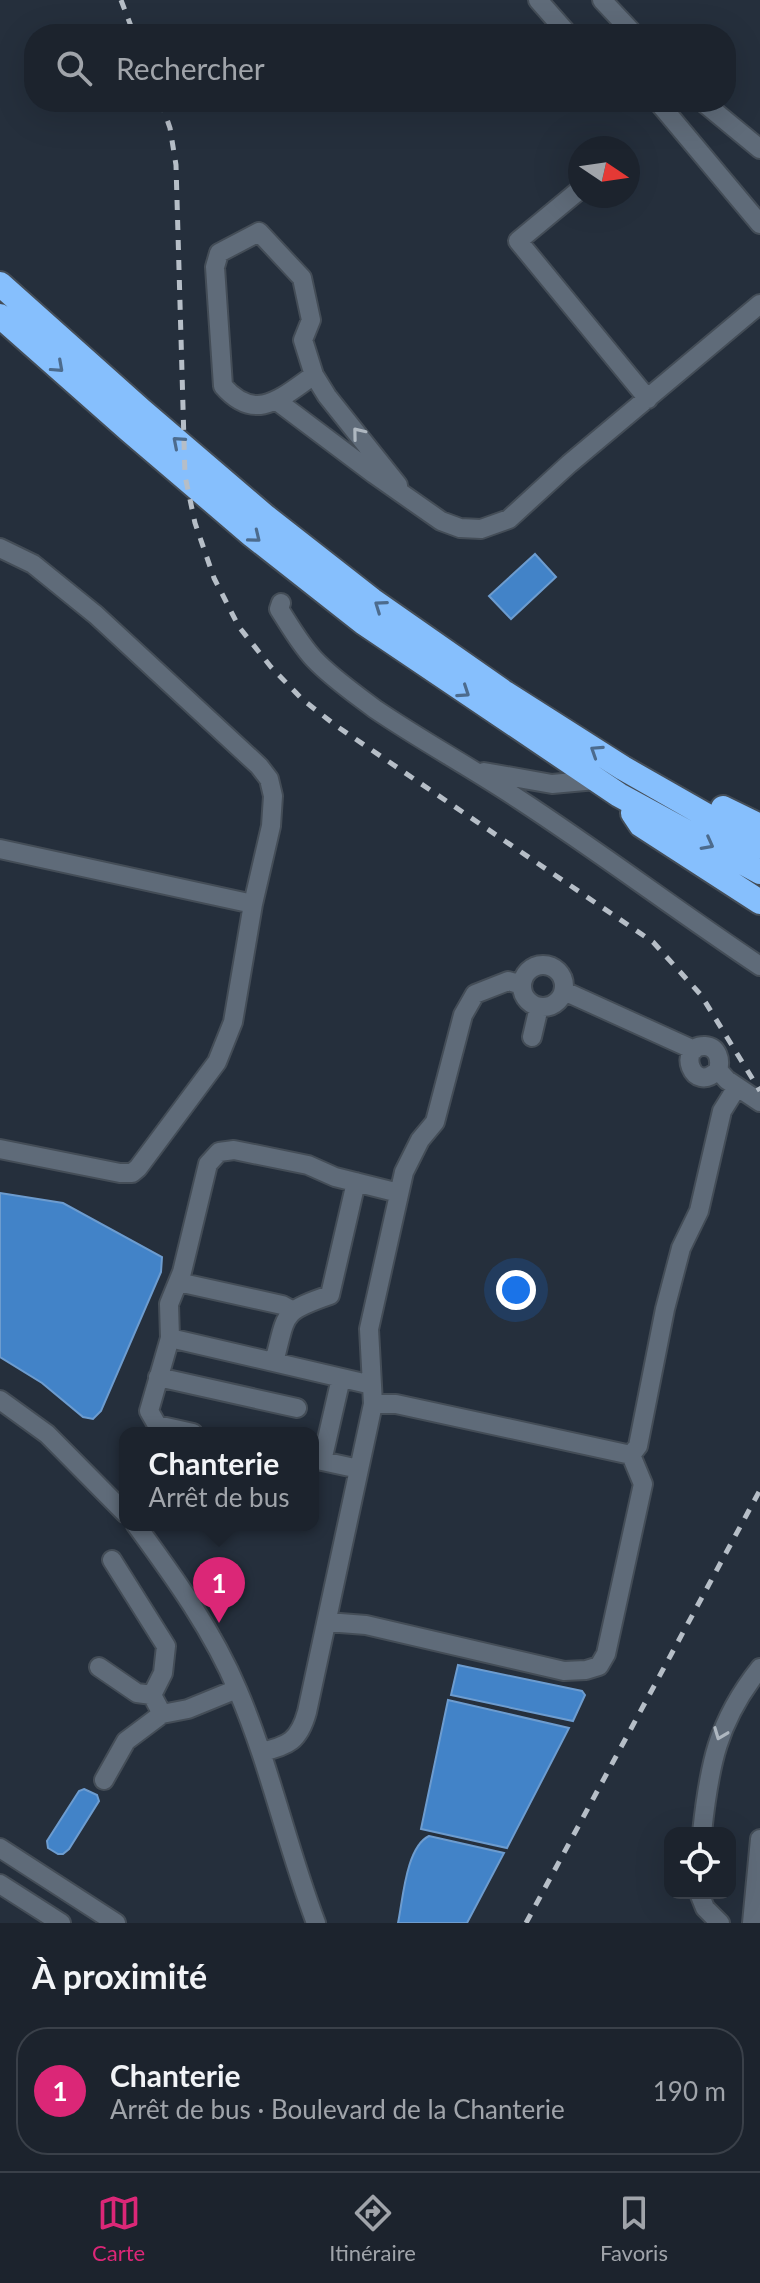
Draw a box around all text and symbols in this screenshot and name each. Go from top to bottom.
search box [24,24,736,112]
icon: search [52,46,96,90]
text: Rechercher [116,50,265,86]
north arrow [568,136,640,208]
one-way arrow [49,358,64,372]
one-way arrow [353,428,368,442]
one-way arrow [173,437,188,452]
one-way arrow [246,527,260,542]
one-way arrow [374,601,389,615]
one-way arrow [455,682,469,697]
one-way arrow [590,745,604,760]
one-way arrow [700,834,714,850]
your location [496,1270,536,1310]
popup [119,1427,319,1531]
text: Chanterie [149,1445,279,1481]
text: Arrêt de bus [149,1481,289,1513]
pin: 1 [193,1557,245,1623]
one-way arrow [713,1726,730,1740]
map controls [664,1827,736,1899]
button: locate [664,1827,736,1899]
text: À proximité [32,1955,207,1996]
text: Chanterie [110,2057,241,2093]
text: 1 [52,2075,68,2107]
text: 190 m [653,2075,726,2107]
text: Arrêt de bus · Boulevard de la Chanterie [110,2093,565,2125]
tab: Carte [92,2191,145,2266]
tab: Itinéraire [329,2191,416,2266]
tab: Favoris [600,2191,668,2266]

